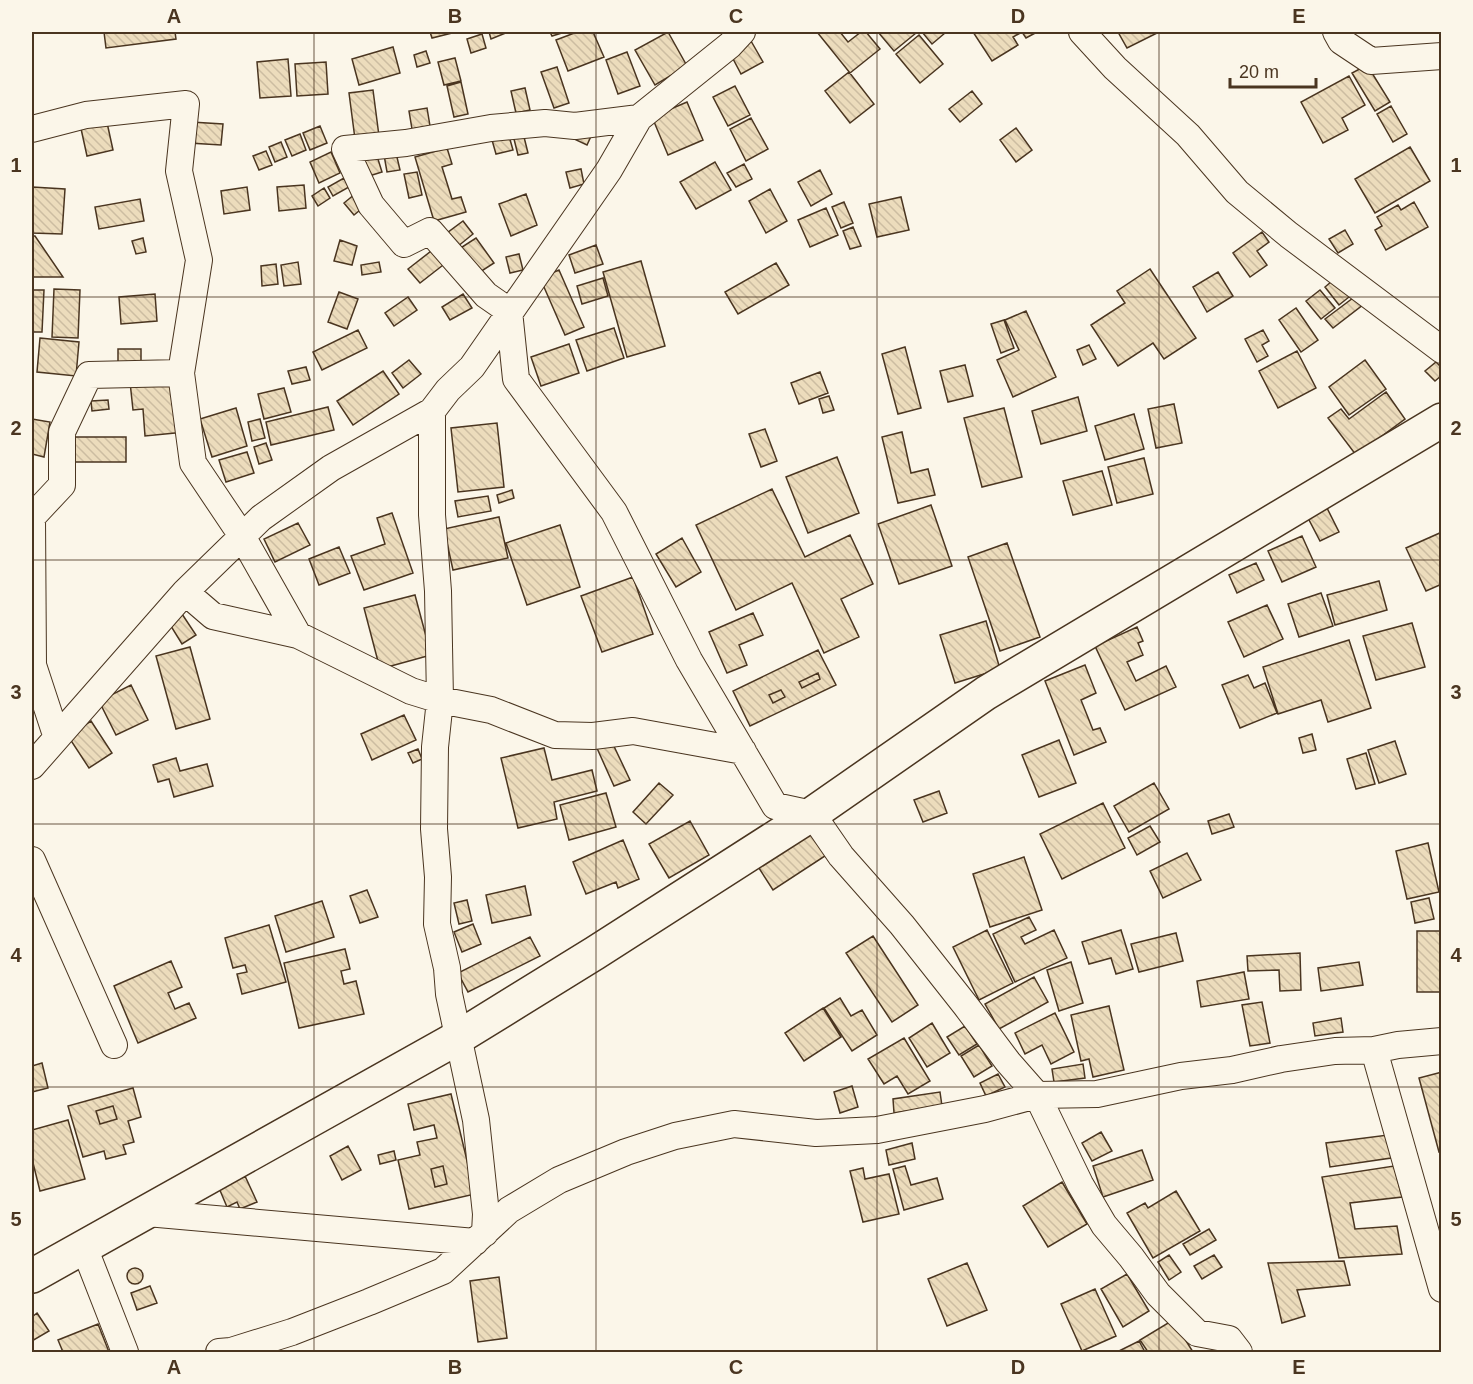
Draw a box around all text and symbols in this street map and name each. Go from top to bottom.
text: A [167,5,181,27]
text: B [448,5,462,27]
text: C [729,5,743,27]
text: D [1011,5,1025,27]
text: E [1292,5,1306,27]
scale bar [1230,51,1316,89]
text: 20 m [1239,62,1279,82]
text: 1 [10,154,22,176]
text: 1 [1450,154,1462,176]
text: 2 [10,417,22,439]
text: 2 [1450,417,1462,439]
text: 3 [10,681,22,703]
text: 3 [1450,681,1462,703]
text: 4 [10,944,22,966]
text: 4 [1450,944,1462,966]
text: 5 [10,1208,22,1230]
text: 5 [1450,1208,1462,1230]
text: A [167,1356,181,1378]
text: B [448,1356,462,1378]
text: C [729,1356,743,1378]
text: D [1011,1356,1025,1378]
text: E [1292,1356,1306,1378]

